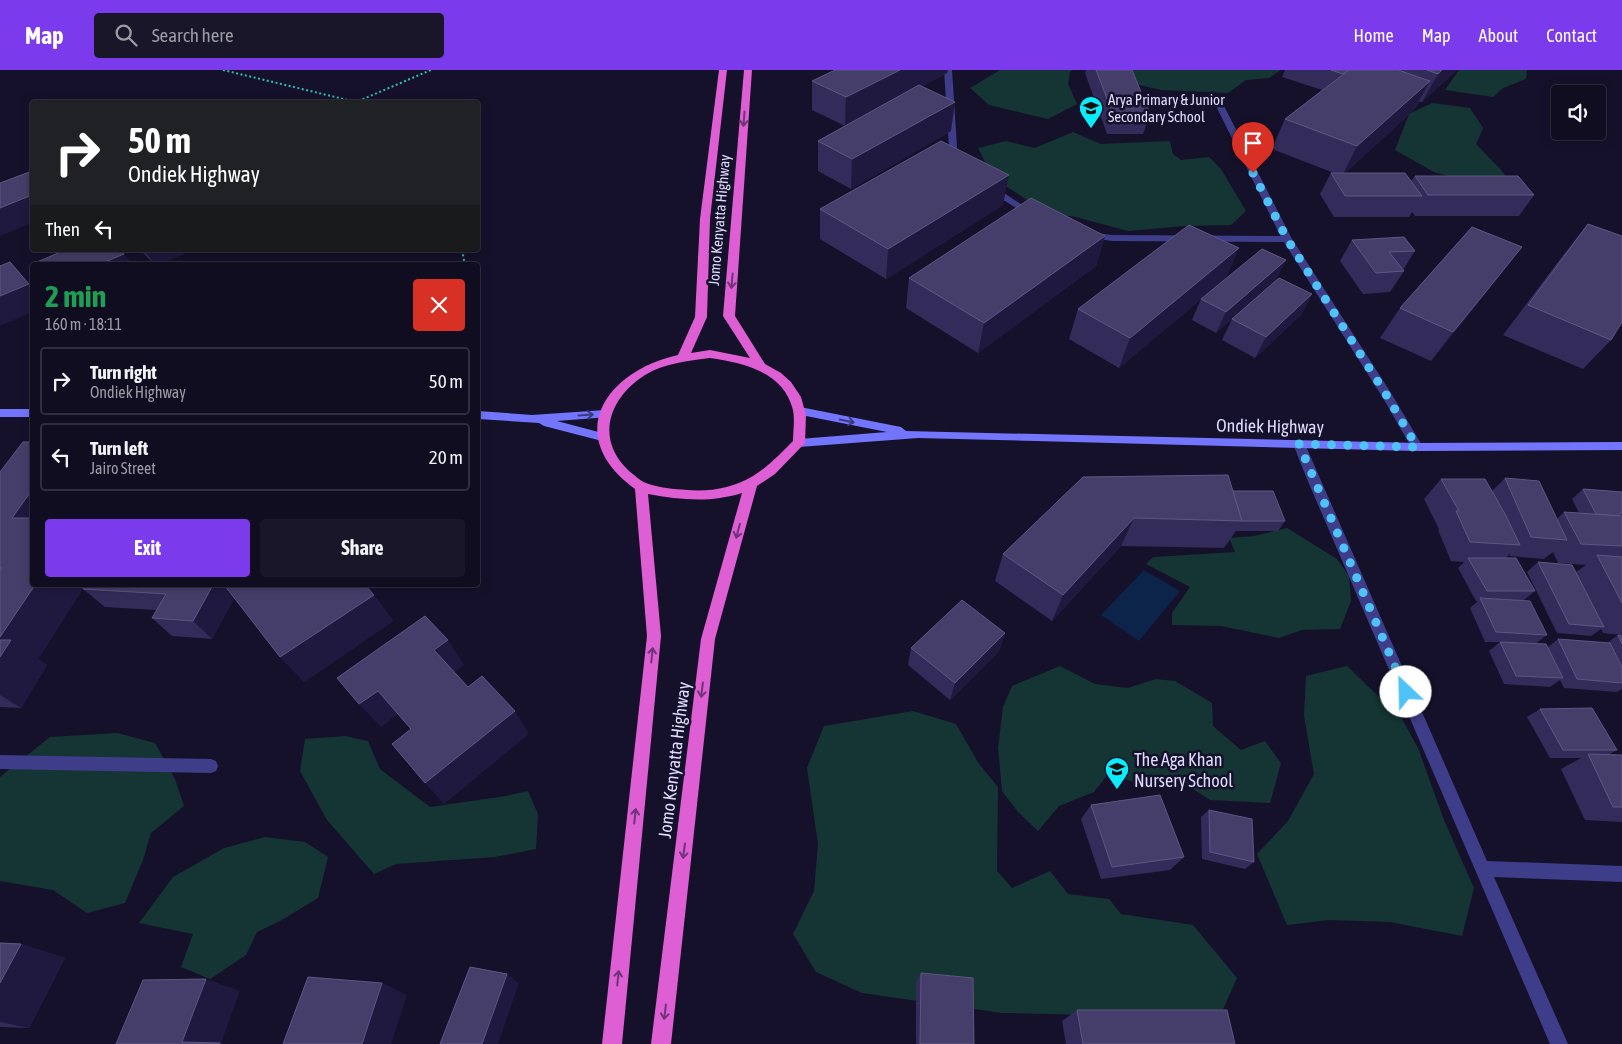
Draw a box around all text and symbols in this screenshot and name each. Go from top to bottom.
search box [94,13,444,58]
icon: search [112,21,140,49]
text: Map [25,22,64,49]
text: Search here [152,24,234,46]
text: Home [1354,25,1394,46]
text: Map [1422,25,1451,46]
text: About [1479,25,1518,46]
text: Contact [1546,25,1597,46]
map controls [1551,85,1606,140]
button: sound [1551,85,1606,140]
place label: Arya Primary & Junior Secondary School [1108,91,1225,125]
school or university icon: Arya Primary & Junior Secondary School [1078,95,1104,129]
one-way arrow [740,110,749,126]
icon: right [45,120,110,185]
text: 50 m [128,120,191,160]
pin [1232,122,1274,173]
icon: arrive [1239,129,1267,157]
street label: Jomo Kenyatta Highway [705,154,733,286]
text: Ondiek Highway [128,161,260,187]
icon: left [90,215,118,243]
text: Then [45,218,80,240]
one-way arrow [727,272,736,288]
text: 2 min [45,279,106,313]
button: close [413,279,465,331]
text: 160 m · 18:11 [45,315,122,333]
text: Turn right [90,361,157,383]
icon: right [47,367,75,395]
text: 50 m [429,370,463,392]
text: Ondiek Highway [90,383,186,401]
one-way arrow [578,411,594,420]
street label: Ondiek Highway [1216,415,1324,437]
one-way arrow [839,416,855,426]
text: Turn left [90,437,148,459]
icon: left [47,443,75,471]
text: 20 m [429,446,463,468]
text: Jairo Street [90,459,156,477]
button: Exit [45,519,250,577]
button: Share [260,519,465,577]
one-way arrow [732,523,742,539]
one-way arrow [647,647,657,663]
position arrow [1379,665,1431,717]
street label: Jomo Kenyatta Highway [654,680,694,840]
one-way arrow [697,681,707,697]
place label: The Aga Khan Nursery School [1134,749,1233,791]
school or university icon: The Aga Khan Nursery School [1104,756,1130,790]
one-way arrow [630,809,640,825]
one-way arrow [679,843,689,859]
one-way arrow [614,970,623,986]
one-way arrow [660,1004,670,1020]

